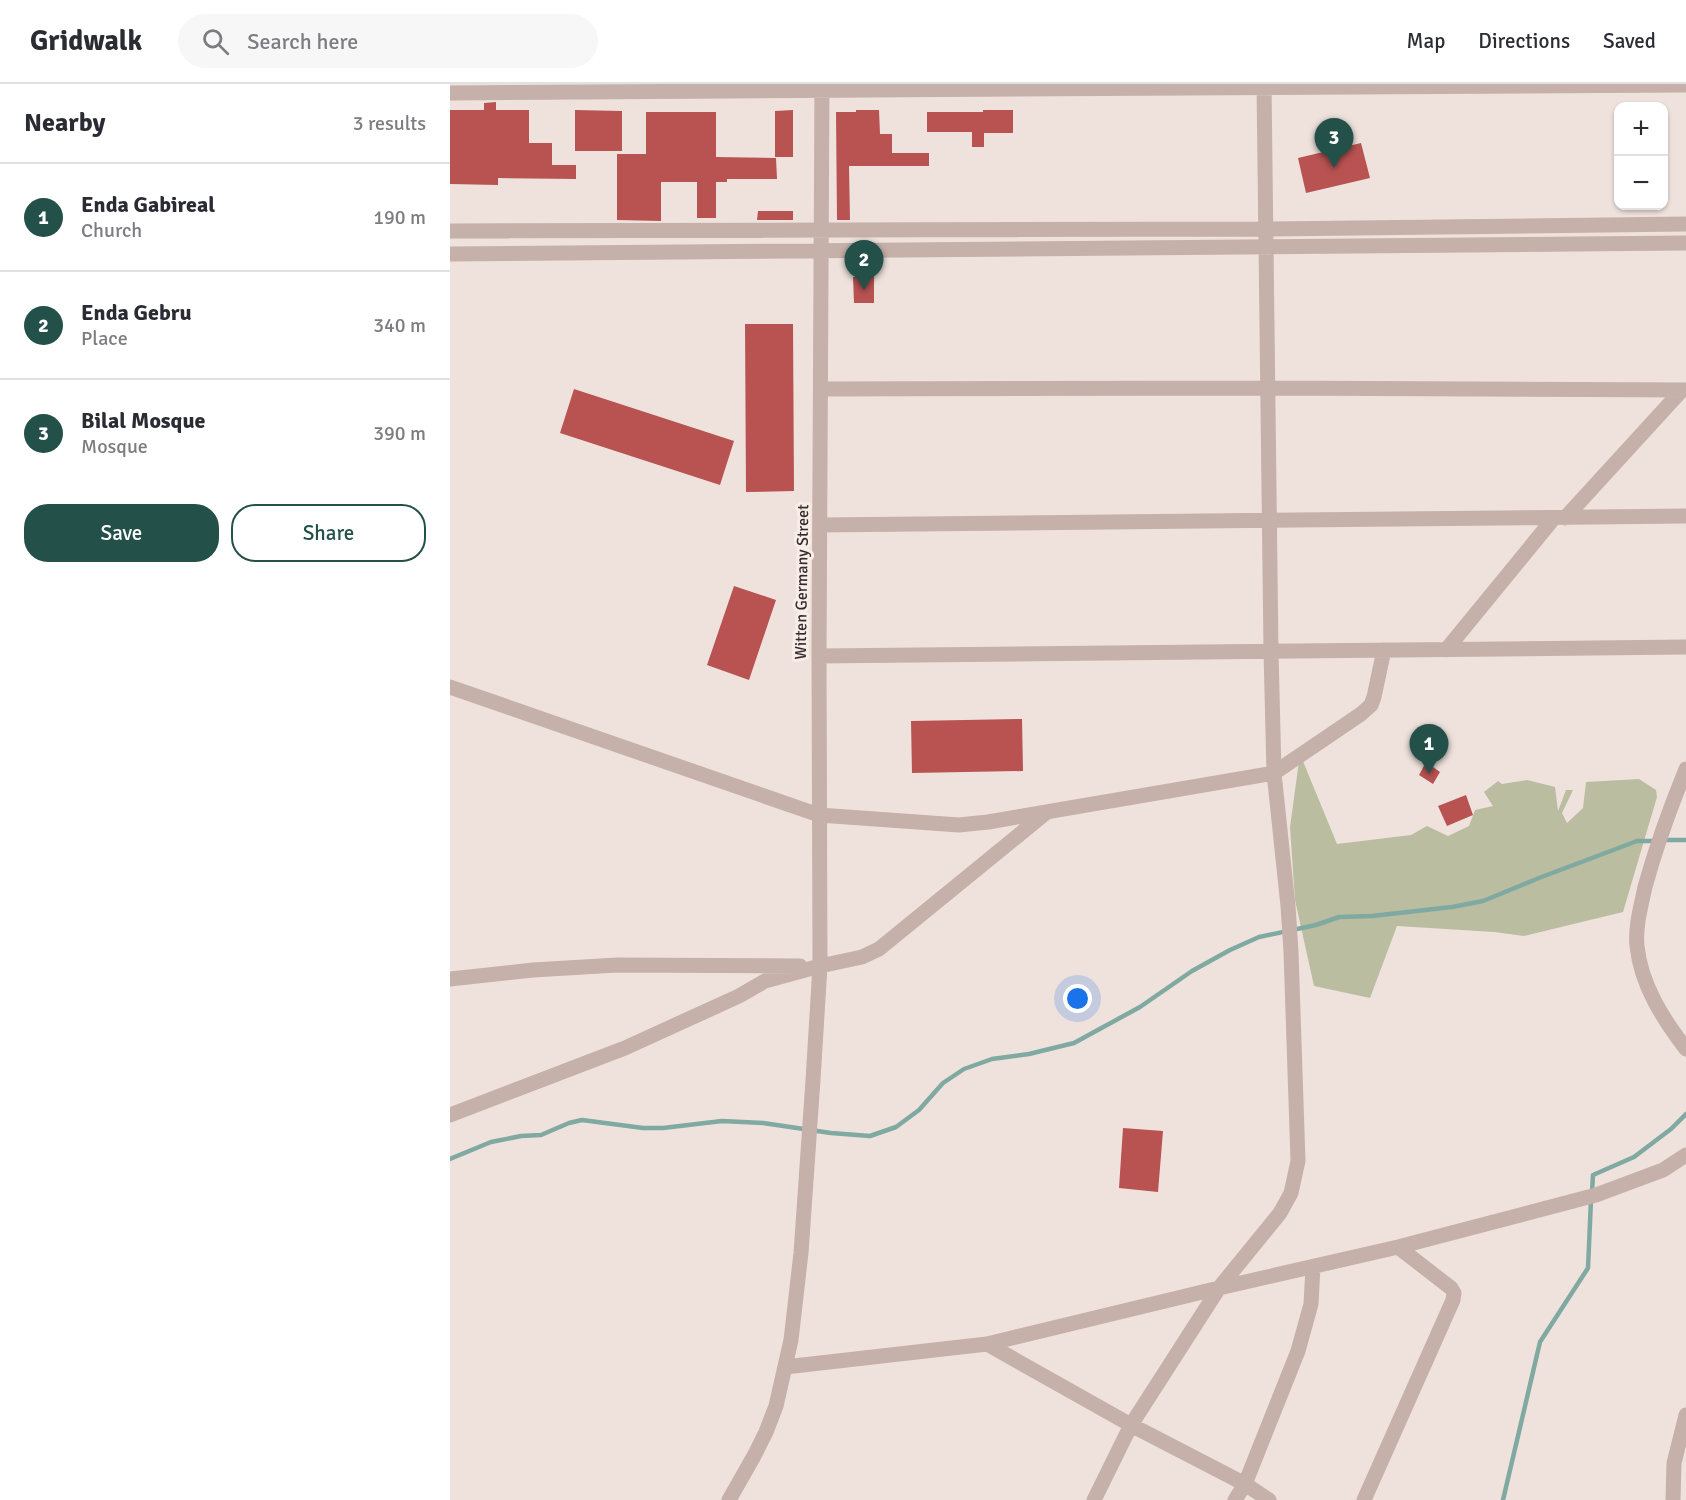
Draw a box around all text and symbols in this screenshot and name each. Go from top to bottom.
search box [178,14,598,68]
text: Gridwalk [30,24,142,58]
icon: search [199,25,232,58]
text: Search here [247,28,358,55]
text: Map [1407,28,1445,54]
text: Directions [1478,28,1570,54]
text: Saved [1603,28,1656,54]
map controls [1614,102,1668,210]
button: + [1614,102,1668,156]
text: Nearby [24,107,105,139]
text: 3 results [353,111,426,136]
pin: 3 [1314,118,1354,168]
button: − [1614,156,1668,210]
text: Enda Gabireal [81,191,215,218]
text: 1 [38,205,49,230]
text: 190 m [373,205,426,230]
text: Church [81,218,142,243]
pin: 2 [844,240,884,290]
text: Enda Gebru [81,299,192,326]
text: 2 [38,313,49,338]
text: 340 m [373,313,426,338]
text: Place [81,326,128,351]
text: Bilal Mosque [81,407,205,434]
text: 3 [38,421,49,446]
text: 390 m [373,421,426,446]
text: Mosque [81,434,148,459]
button: Save [24,504,219,562]
button: Share [231,504,426,562]
street label: Witten Germany Street [791,504,813,660]
pin: 1 [1410,724,1448,774]
your location [1063,984,1092,1013]

